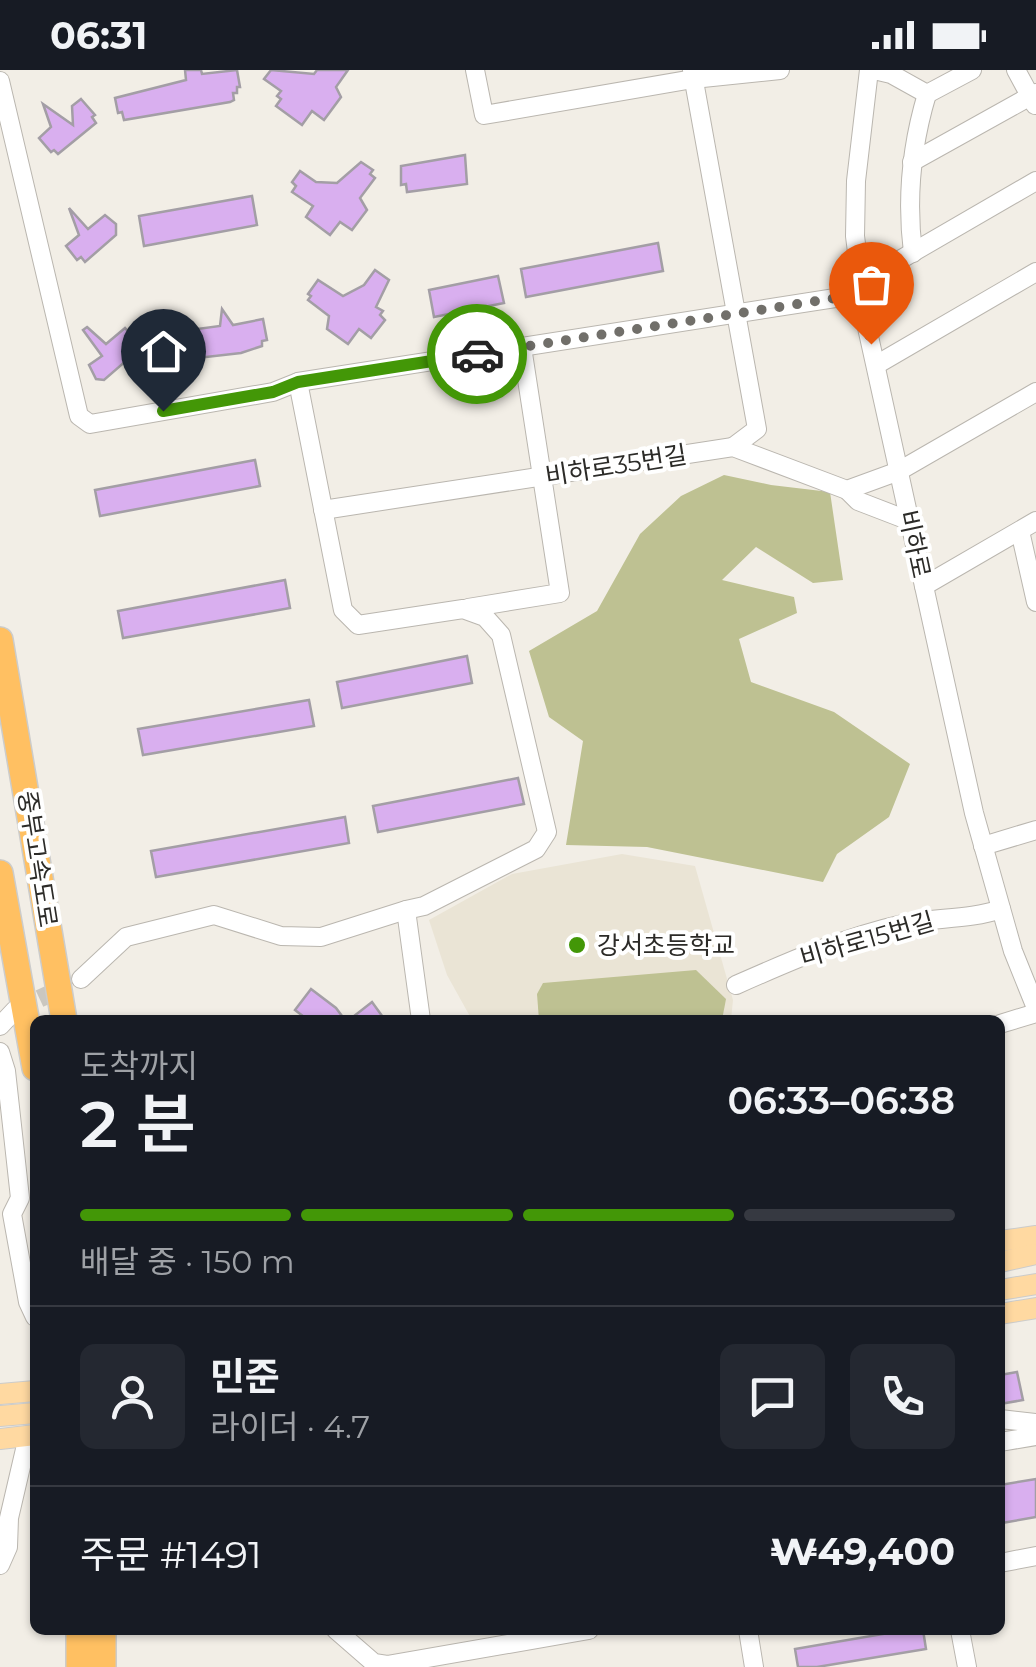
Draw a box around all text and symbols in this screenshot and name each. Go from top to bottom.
text: 06:31 [50,12,147,59]
pin [829,242,914,345]
icon: bag [844,257,899,312]
courier [427,304,527,404]
pin [121,309,206,412]
icon: home [136,324,191,379]
icon: car [450,327,505,382]
street label: 비하로35번길 [543,439,689,491]
street label: 비하로 [893,507,937,581]
street label: 중부고속도로 [12,788,64,930]
street label: 비하로15번길 [796,906,938,972]
place label: 강서초등학교 [597,930,735,960]
marker: 강서초등학교 [566,934,588,956]
text: 도착까지 [80,1046,198,1085]
text: 06:33–06:38 [728,1077,955,1124]
text: 2 분 [80,1084,196,1163]
text: 배달 중 · 150 m [80,1242,295,1281]
button: person [80,1344,185,1449]
button: chat [720,1344,825,1449]
button: phone [850,1344,955,1449]
text: 민준 [210,1353,280,1400]
text: 라이더 · 4.7 [210,1407,370,1446]
text: ₩49,400 [770,1528,955,1575]
text: 주문 #1491 [80,1531,262,1578]

